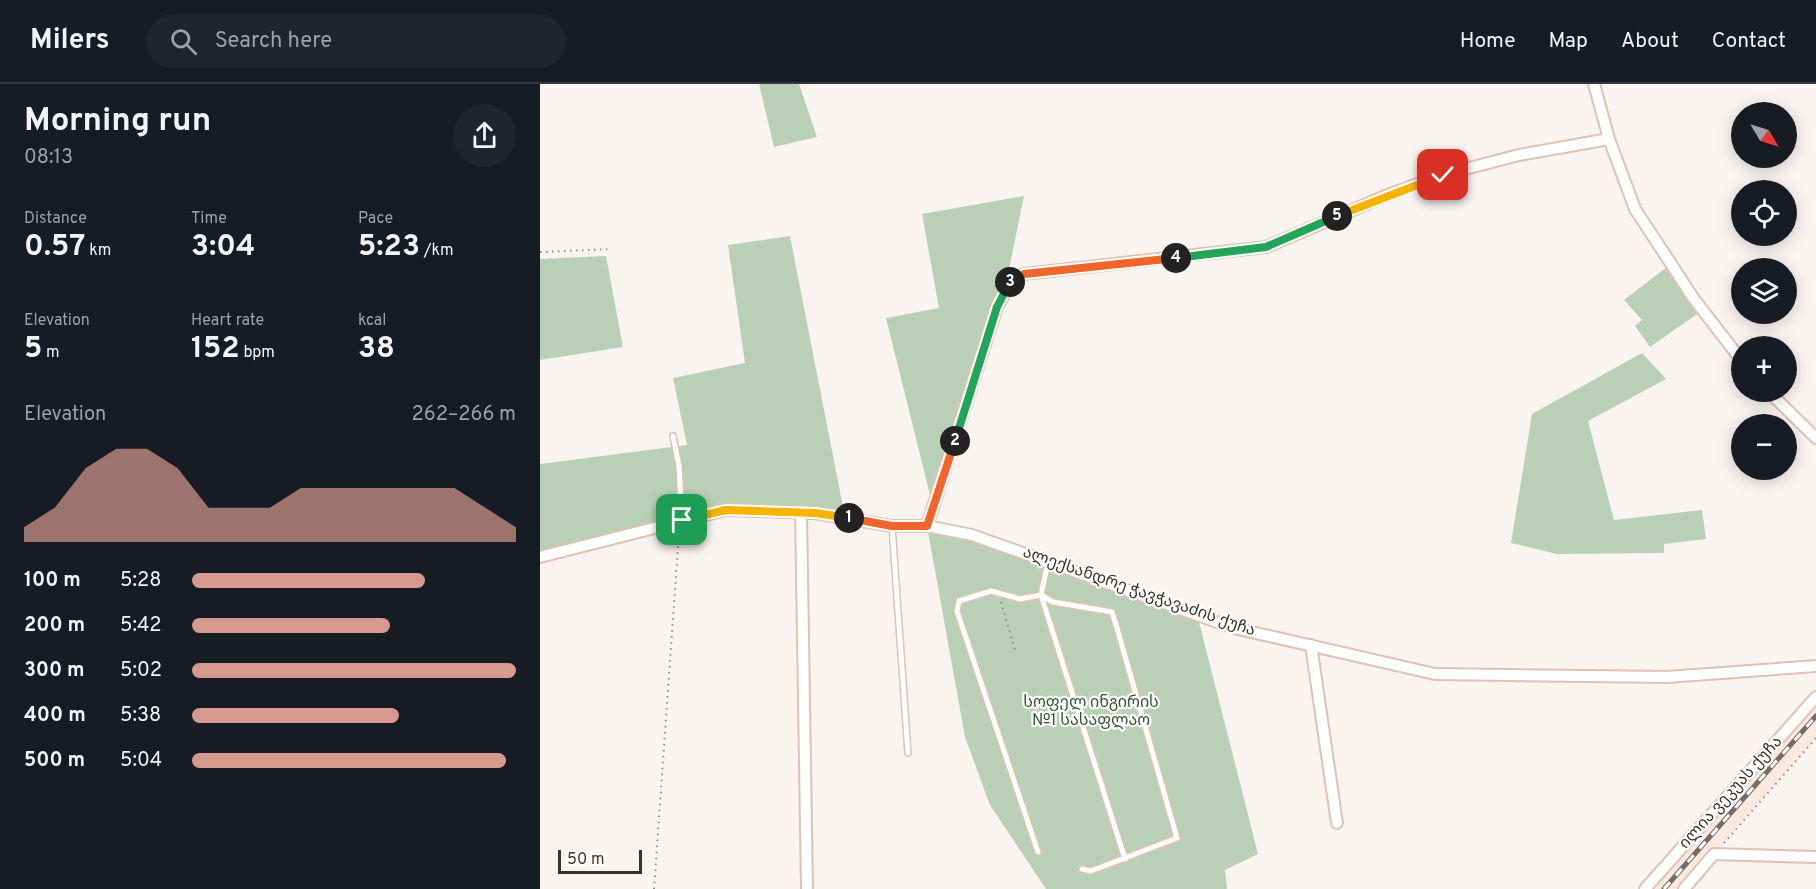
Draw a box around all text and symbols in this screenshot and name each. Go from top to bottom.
search box [146,14,566,68]
text: Milers [30,23,110,59]
icon: search [167,25,200,58]
text: Search here [215,28,332,55]
text: Home [1460,28,1516,55]
text: Map [1549,28,1588,55]
text: About [1621,28,1679,55]
text: Contact [1712,28,1786,55]
text: Morning run [24,101,211,143]
north arrow [1731,102,1797,168]
map controls [1731,102,1797,480]
button: share [453,104,516,167]
text: 08:13 [24,145,73,171]
pin [1417,149,1468,200]
icon: check [1426,158,1459,191]
button: locate [1731,180,1797,246]
pin: 5 [1322,201,1352,231]
text: 5 [1332,206,1342,226]
text: Distance [24,209,87,229]
text: Time [191,209,227,229]
text: Pace [358,209,393,229]
text: 0.57 [24,229,85,266]
text: 3:04 [191,229,255,266]
text: 5:23 [358,229,420,266]
text: km [85,241,111,261]
text: /km [420,241,454,261]
pin: 4 [1161,243,1191,273]
text: 4 [1171,248,1181,268]
button: layers [1731,258,1797,324]
pin: 3 [995,267,1025,297]
text: 3 [1005,272,1015,292]
text: Elevation [24,311,90,331]
text: Heart rate [191,311,264,331]
text: kcal [358,311,386,331]
text: 5 [24,331,42,368]
text: 152 [191,331,240,368]
text: 38 [358,331,395,368]
button: + [1731,336,1797,402]
text: m [42,343,60,363]
text: bpm [240,343,275,363]
text: Elevation [24,402,106,428]
text: 262–266 m [412,402,516,428]
button: − [1731,414,1797,480]
pin: 2 [940,426,970,456]
text: 2 [950,431,960,451]
pin [656,494,707,545]
icon: arrive [665,503,698,536]
pin: 1 [834,503,864,533]
text: 1 [846,508,852,528]
street label: ალექსანდრე ჭავჭავაძის ქუჩა [1020,543,1258,641]
text: 100 m [24,568,81,594]
text: 5:28 [120,568,161,594]
text: 200 m [24,613,85,639]
text: 5:42 [120,613,162,639]
text: 300 m [24,658,85,684]
text: 5:02 [120,658,162,684]
park label: სოფელ ინგირის №1 სასაფლაო [1023,693,1159,731]
text: 400 m [24,703,86,729]
text: 5:38 [120,703,161,729]
street label: ილია ვეკუას ქუჩა [1675,732,1787,854]
text: 500 m [24,748,85,774]
text: 5:04 [120,748,162,774]
scale bar [558,847,642,874]
text: 50 m [567,850,605,870]

